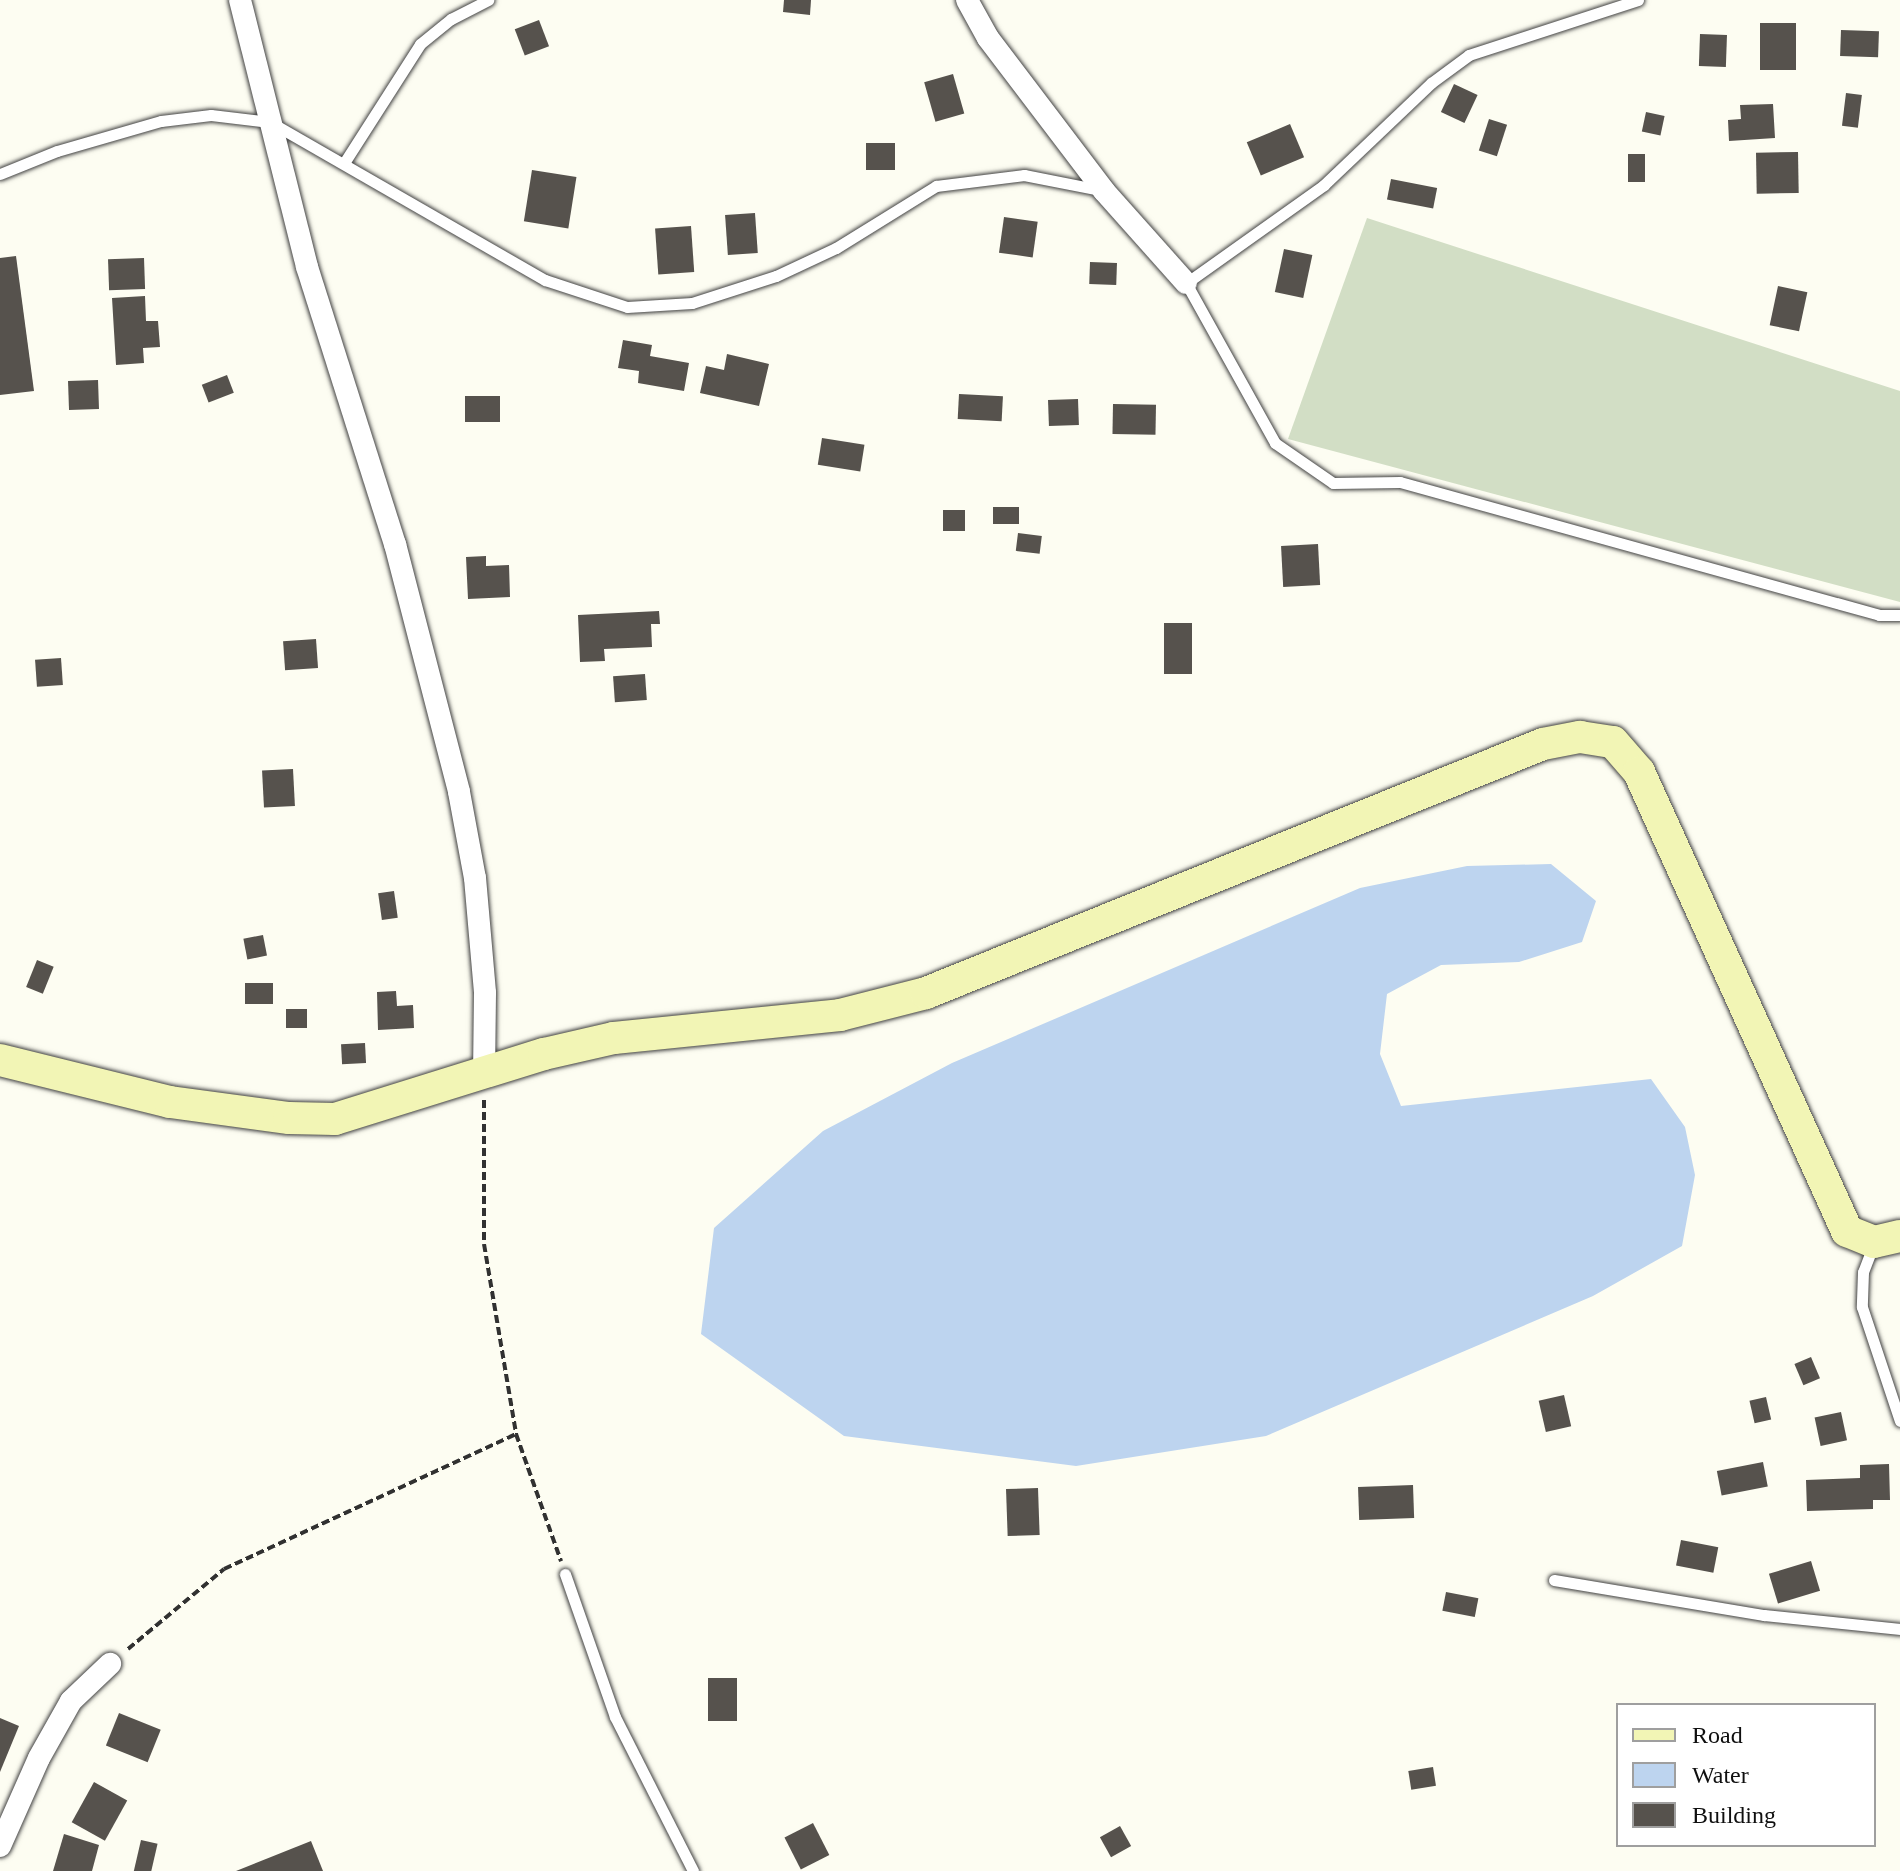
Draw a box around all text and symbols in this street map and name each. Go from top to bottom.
legend [1616,1703,1876,1847]
text: Road [1692,1722,1743,1748]
text: Water [1692,1762,1749,1788]
text: Building [1692,1802,1776,1828]

